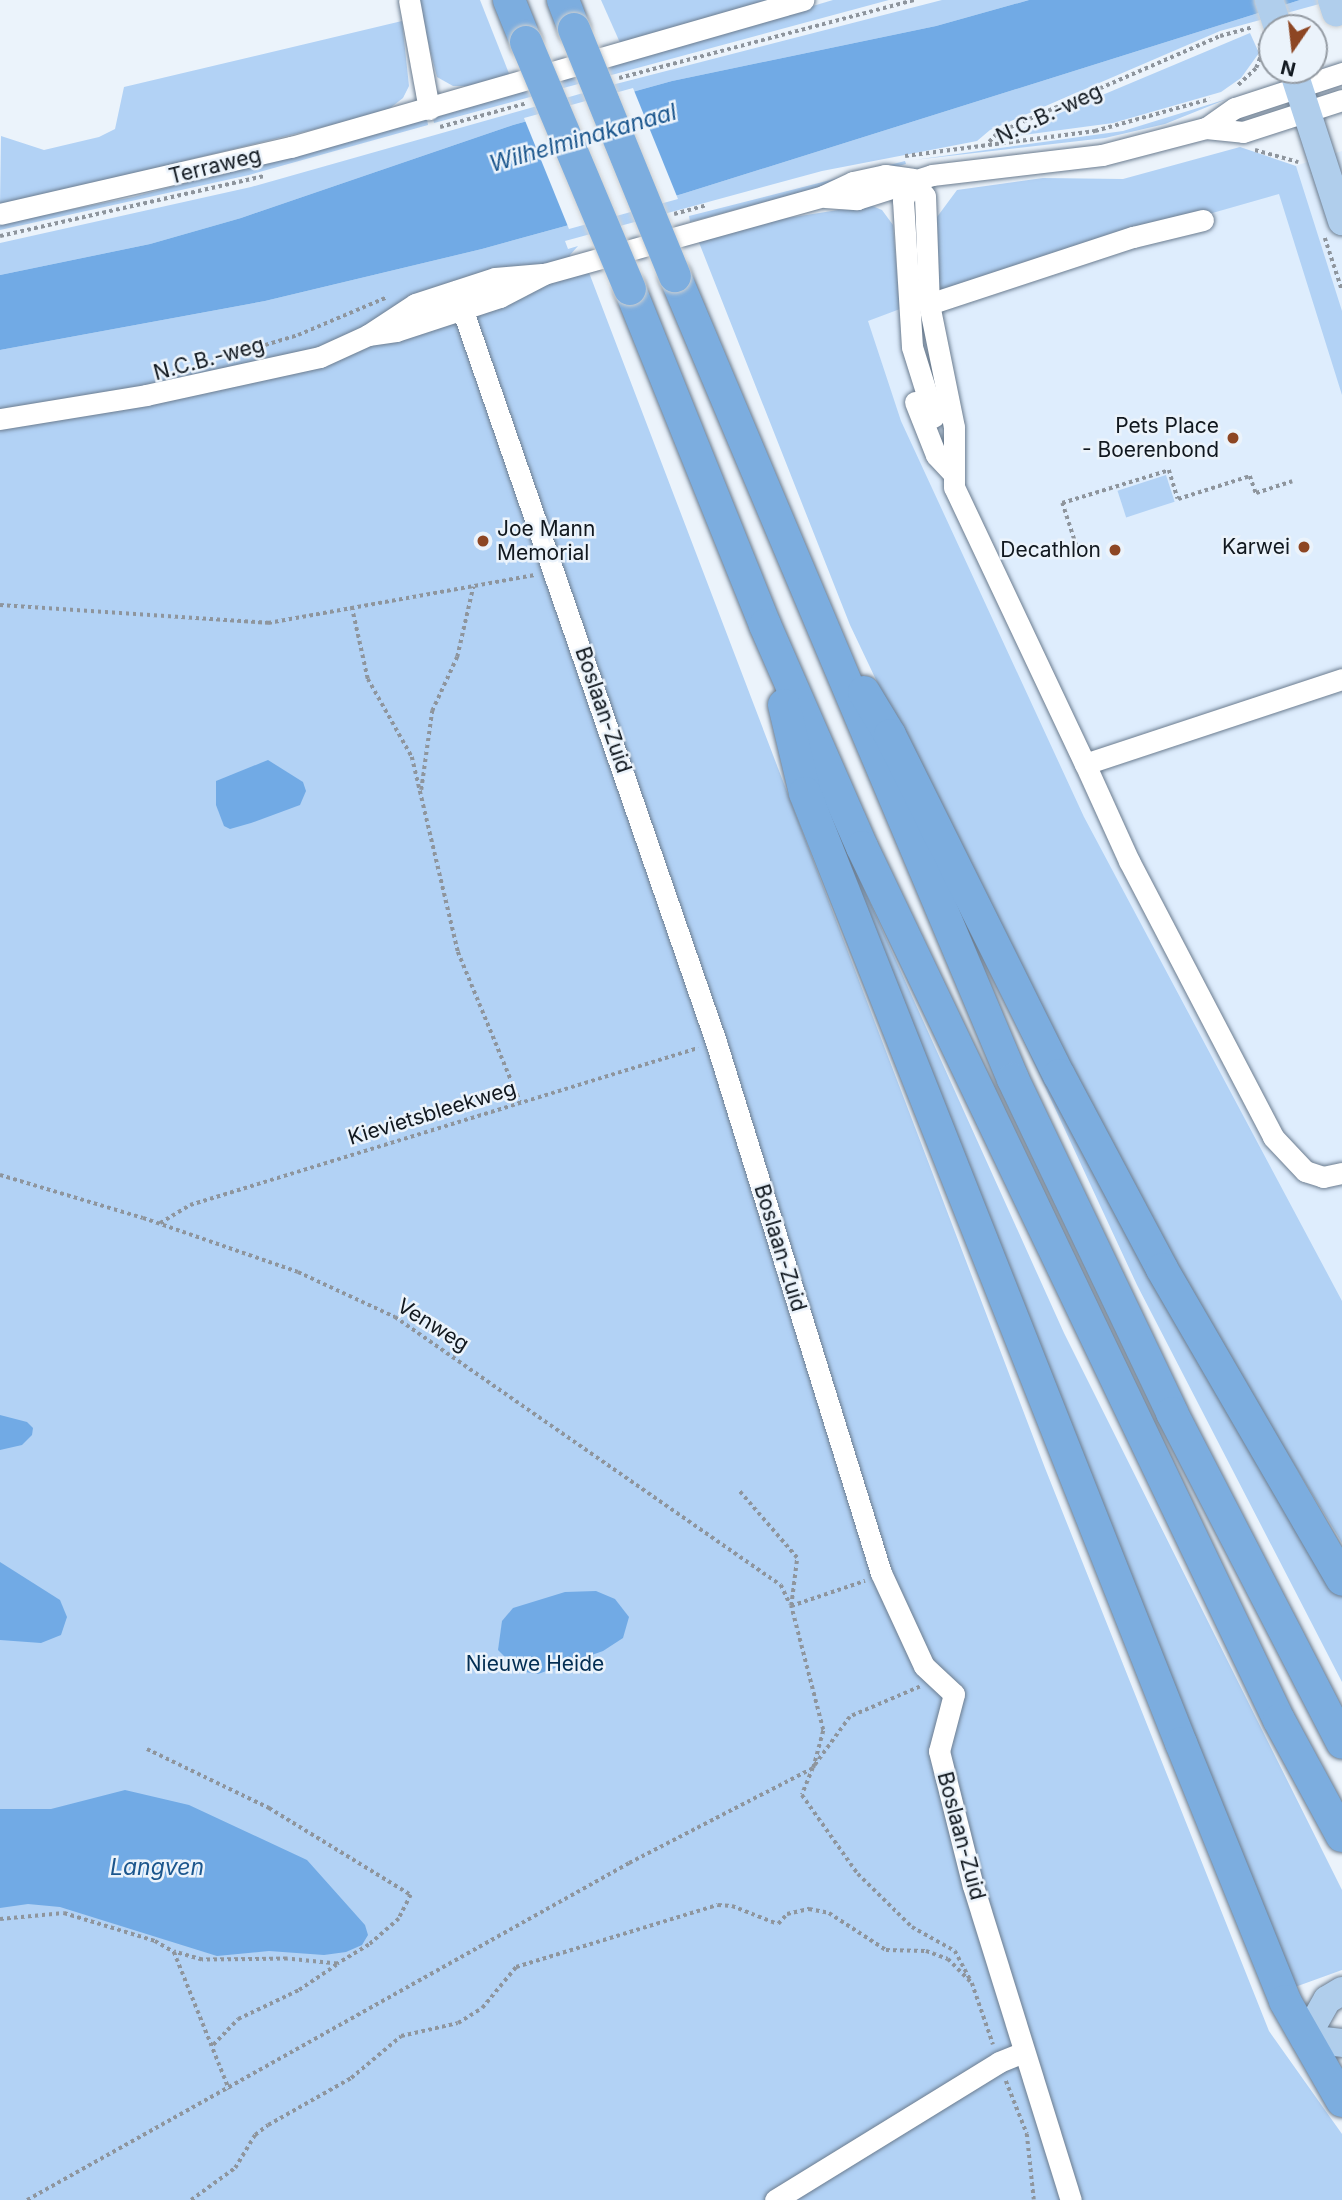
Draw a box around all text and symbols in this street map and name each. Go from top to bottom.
north arrow [1258,14,1328,84]
text: N [1278,55,1298,81]
street label: N.C.B.-weg [992,79,1106,149]
water label: Wilhelminakanaal [486,98,680,178]
street label: Terraweg [166,142,264,190]
street label: N.C.B.-weg [151,332,267,386]
place label: Pets Place - Boerenbond [1082,413,1219,463]
marker: Pets Place - Boerenbond [1225,430,1241,446]
place label: Joe Mann Memorial [497,516,595,566]
marker: Joe Mann Memorial [475,533,491,549]
place label: Karwei [1222,534,1290,560]
place label: Decathlon [1000,537,1101,563]
marker: Karwei [1296,539,1312,555]
marker: Decathlon [1107,542,1123,558]
street label: Boslaan-Zuid [570,644,636,776]
street label: Kievietsbleekweg [345,1075,519,1151]
street label: Boslaan-Zuid [749,1181,811,1315]
street label: Venweg [392,1293,474,1357]
park label: Nieuwe Heide [466,1651,604,1677]
street label: Boslaan-Zuid [932,1769,990,1903]
water label: Langven [110,1853,204,1881]

